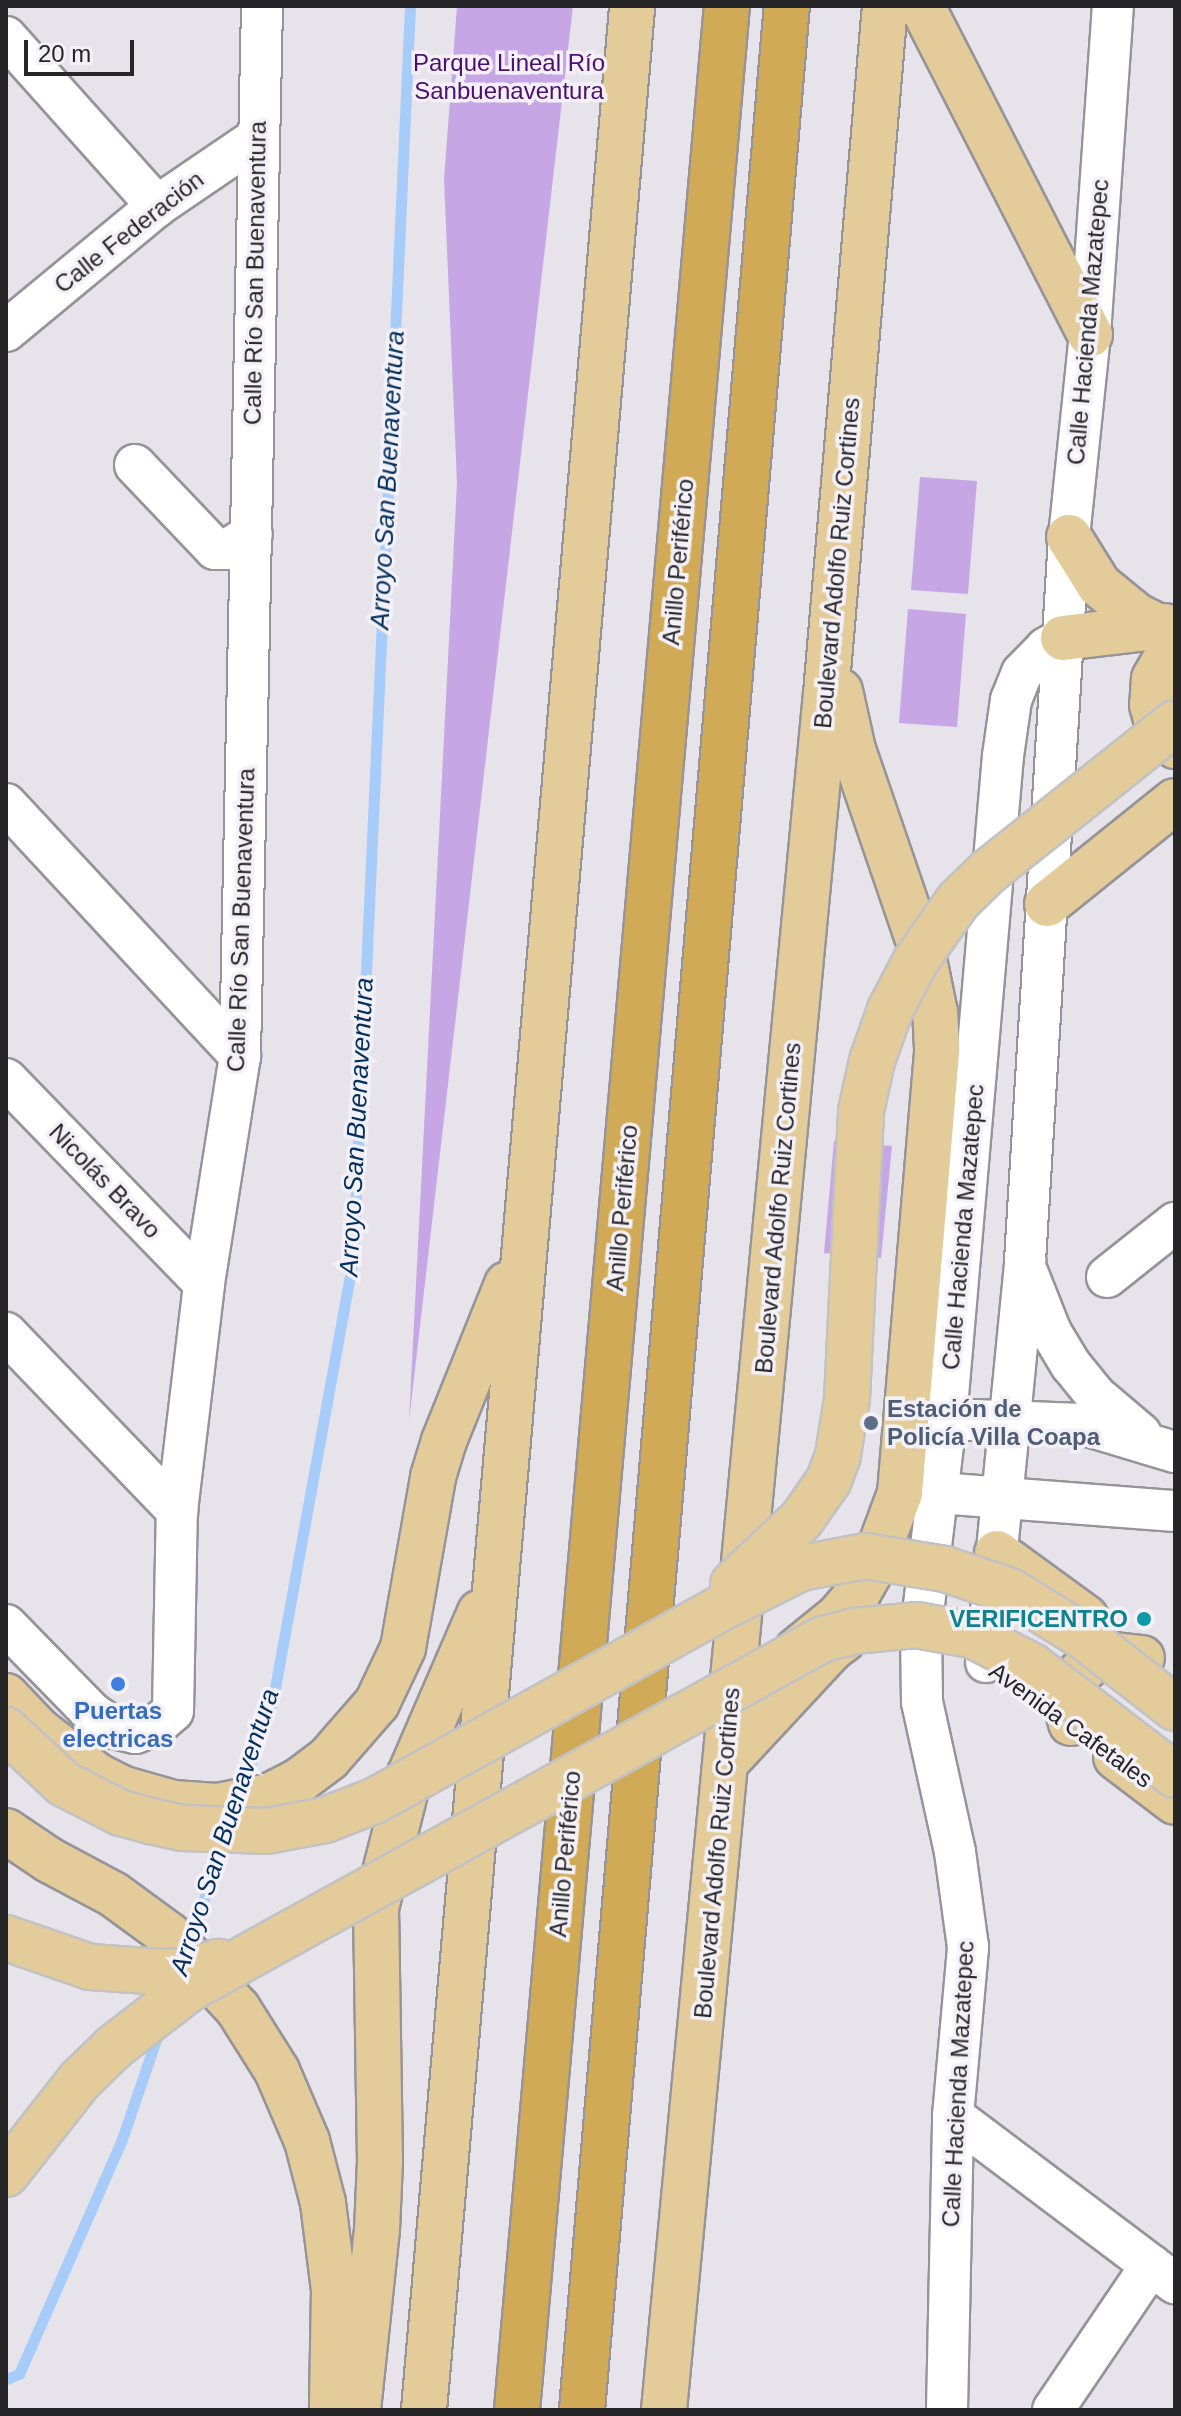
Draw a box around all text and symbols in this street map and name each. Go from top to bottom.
scale bar [28,24,138,74]
text: 20 m [38,40,91,67]
park label: Parque Lineal Río Sanbuenaventura [413,49,605,105]
street label: Calle Río San Buenaventura [238,121,272,425]
street label: Calle Federación [49,165,209,299]
street label: Calle Hacienda Mazatepec [1061,178,1115,466]
water label: Arroyo San Buenaventura [365,330,411,630]
street label: Boulevard Adolfo Ruiz Cortines [808,396,866,730]
street label: Anillo Periférico [656,478,700,646]
street label: Calle Río San Buenaventura [221,767,261,1073]
water label: Arroyo San Buenaventura [334,977,380,1277]
street label: Boulevard Adolfo Ruiz Cortines [749,1041,807,1375]
street label: Calle Hacienda Mazatepec [936,1083,990,1371]
street label: Nicolás Bravo [43,1118,167,1244]
street label: Anillo Periférico [600,1124,644,1292]
place label: Estación de Policía Villa Coapa [887,1395,1100,1451]
marker: Estación de Policía Villa Coapa [862,1414,880,1432]
place label: VERIFICENTRO [949,1605,1128,1633]
marker: VERIFICENTRO [1135,1610,1153,1628]
street label: Avenida Cafetales [984,1656,1158,1794]
marker: Puertas electricas [109,1675,127,1693]
water label: Arroyo San Buenaventura [164,1685,286,1979]
street label: Boulevard Adolfo Ruiz Cortines [688,1686,746,2020]
place label: Puertas electricas [63,1697,173,1753]
street label: Anillo Periférico [543,1770,587,1938]
street label: Calle Hacienda Mazatepec [936,1940,980,2228]

